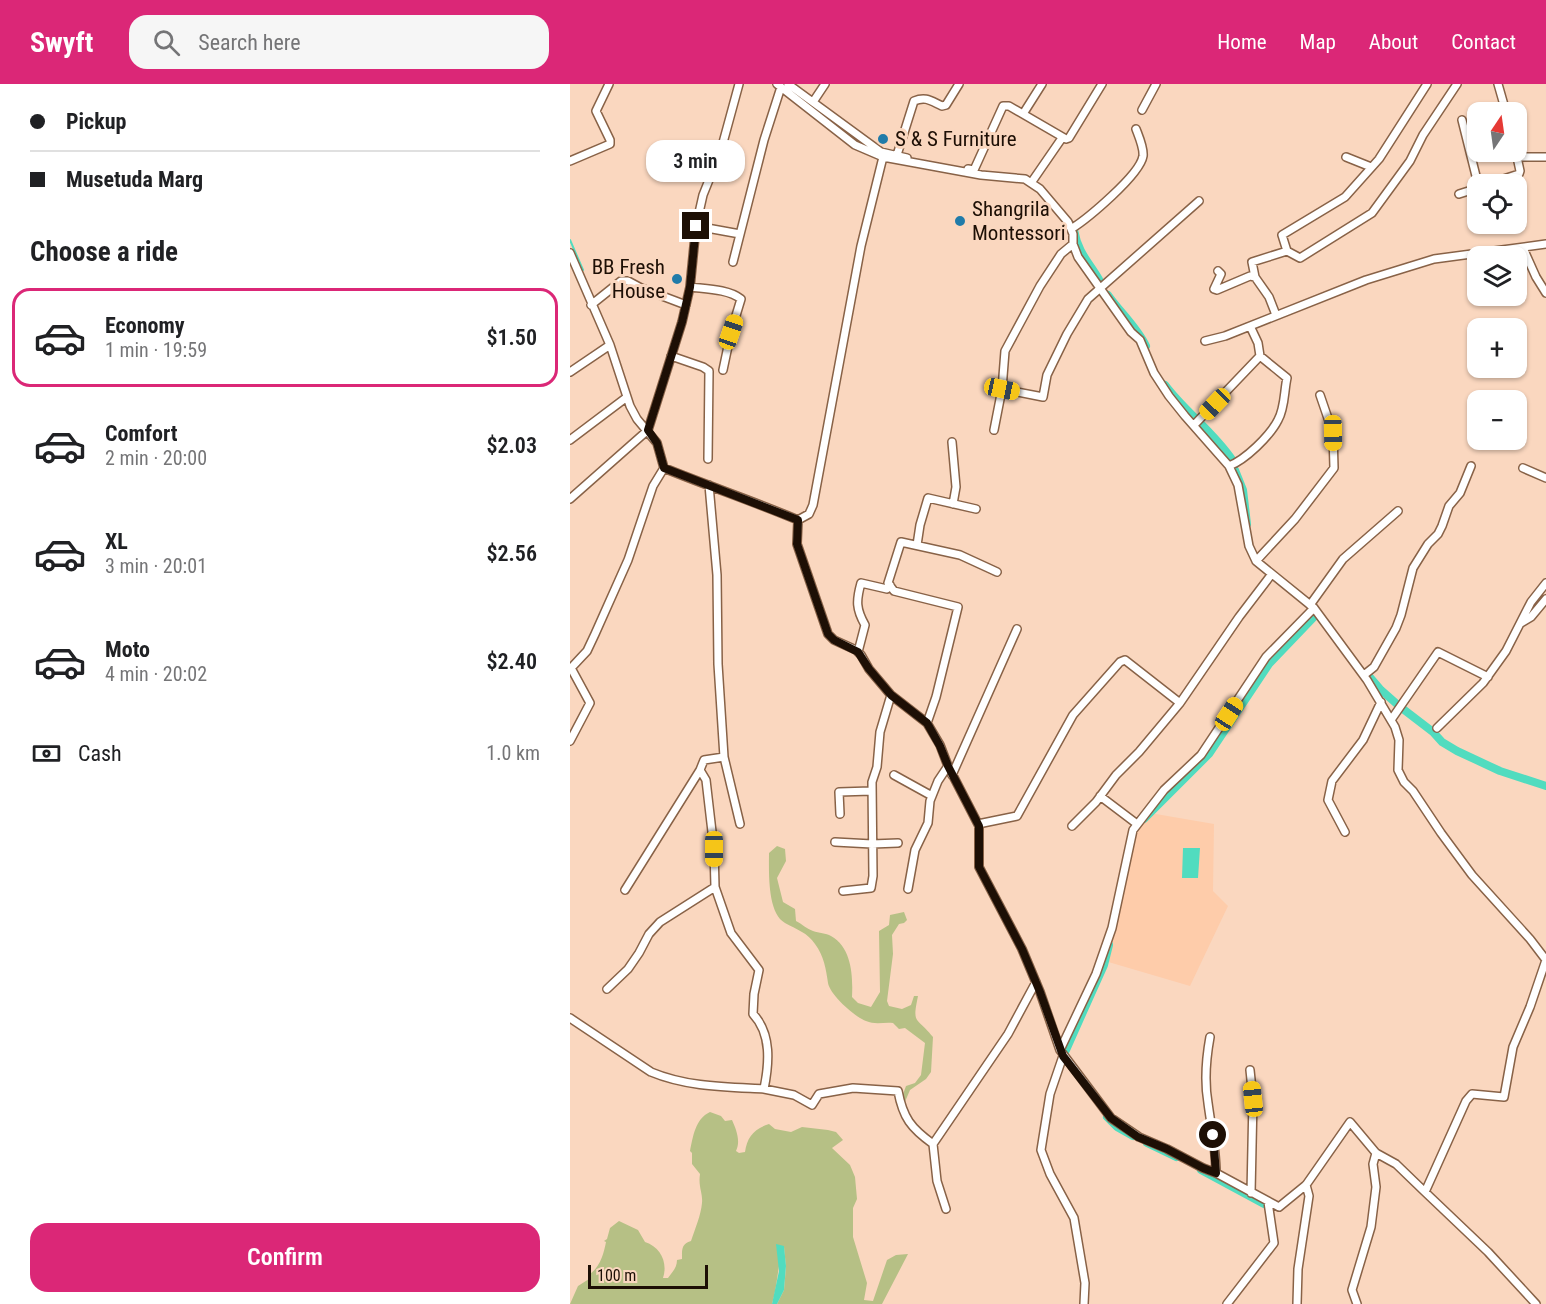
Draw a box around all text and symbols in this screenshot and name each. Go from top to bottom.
search box [129,15,549,69]
text: Swyft [30,26,93,59]
icon: search [150,26,183,59]
text: Search here [198,30,301,55]
text: Home [1217,30,1267,54]
text: Map [1300,30,1336,54]
text: About [1369,30,1418,54]
text: Contact [1451,30,1516,54]
north arrow [1467,102,1527,162]
map controls [1467,102,1527,450]
text: Pickup [66,109,126,134]
place label: S & S Furniture [895,127,1017,151]
marker: S & S Furniture [876,132,890,146]
callout: 3 min [646,139,746,181]
text: 3 min [673,149,718,173]
text: Musetuda Marg [66,167,203,192]
button: locate [1467,174,1527,234]
place label: Shangrila Montessori [972,197,1066,245]
route end [682,212,709,239]
marker: Shangrila Montessori [953,214,967,228]
text: Choose a ride [30,236,178,268]
button: layers [1467,246,1527,306]
place label: BB Fresh House [592,255,665,303]
marker: BB Fresh House [670,272,684,286]
icon: car [33,311,87,365]
car [717,312,745,352]
text: Economy [105,313,185,338]
button: + [1467,318,1527,378]
text: $1.50 [486,325,537,350]
text: 1 min · 19:59 [105,338,207,362]
car [983,376,1021,402]
car [1196,385,1234,423]
button: − [1467,390,1527,450]
car [1324,415,1342,451]
icon: car [33,419,87,473]
text: Comfort [105,421,178,446]
text: $2.03 [486,433,537,458]
text: 2 min · 20:00 [105,446,207,470]
icon: car [33,527,87,581]
text: XL [105,529,128,554]
text: $2.56 [486,541,537,566]
text: 3 min · 20:01 [105,554,207,578]
icon: car [33,635,87,689]
text: Moto [105,637,150,662]
text: $2.40 [486,649,537,674]
text: 4 min · 20:02 [105,662,207,686]
car [1212,694,1246,734]
icon: cash [30,737,63,770]
text: Cash [78,741,122,766]
text: 1.0 km [486,741,540,765]
car [705,831,723,867]
car [1242,1080,1264,1118]
route start [1199,1121,1226,1148]
button: Confirm [30,1223,540,1292]
scale bar [588,1262,708,1290]
text: 100 m [597,1266,636,1285]

